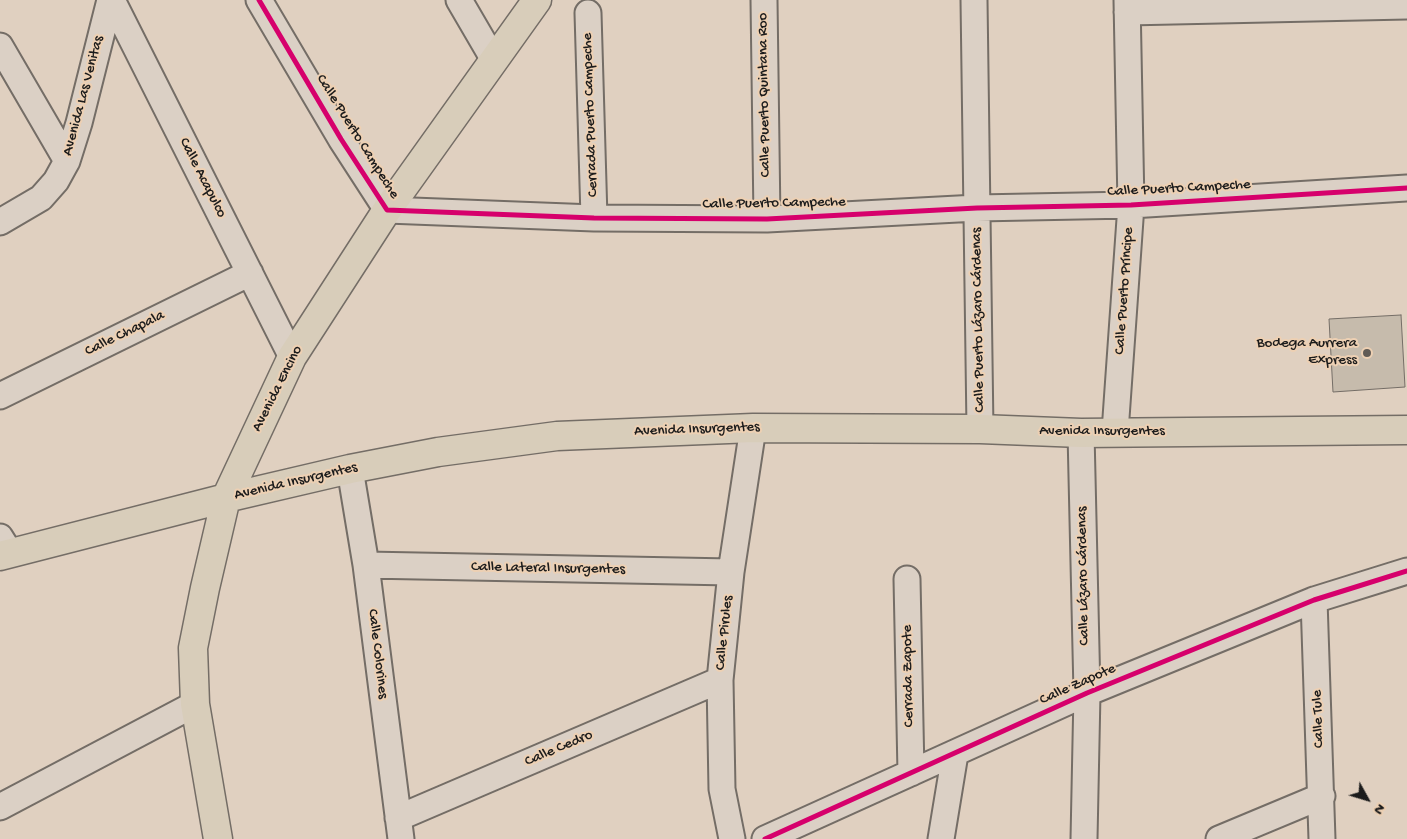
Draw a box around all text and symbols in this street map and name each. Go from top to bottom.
street label: Calle Puerto Quintana Roo [755,13,775,177]
street label: Cerrada Puerto Campeche [579,33,603,197]
street label: Avenida Las Venitas [59,34,109,158]
street label: Calle Puerto Campeche [311,71,403,203]
street label: Calle Acapulco [174,135,230,221]
street label: Calle Puerto Campeche [1107,176,1251,202]
street label: Calle Puerto Campeche [702,194,846,214]
street label: Calle Puerto Lázaro Cárdenas [968,227,990,413]
street label: Calle Puerto Príncipe [1112,227,1138,355]
street label: Calle Chapala [82,307,168,361]
place label: Bodega Aurrera Express [1257,335,1357,370]
street label: Avenida Encino [249,343,307,435]
marker: Bodega Aurrera Express [1361,347,1373,359]
street label: Avenida Insurgentes [634,419,760,441]
street label: Avenida Insurgentes [1039,423,1165,441]
street label: Avenida Insurgentes [233,459,359,505]
street label: Calle Lázaro Cárdenas [1074,506,1094,646]
street label: Calle Lateral Insurgentes [471,559,625,579]
street label: Calle Pirules [712,595,738,671]
street label: Calle Colorines [363,608,391,700]
street label: Cerrada Zapote [899,625,919,727]
street label: Calle Zapote [1037,660,1119,710]
street label: Calle Tule [1309,690,1329,748]
street label: Calle Cedro [522,727,596,771]
north arrow [1342,774,1392,824]
text: N [1370,800,1389,818]

